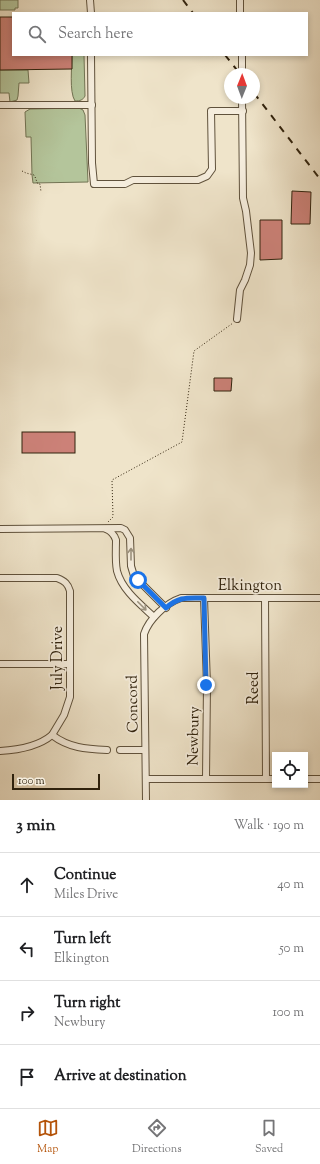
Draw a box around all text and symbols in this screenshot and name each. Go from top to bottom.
search box [12,12,308,56]
icon: search [26,23,48,45]
text: Search here [58,24,133,45]
north arrow [224,68,260,104]
one-way arrow [127,548,135,561]
route start [129,571,147,589]
street label: Elkington [218,576,282,597]
one-way arrow [137,601,147,611]
street label: July Drive [48,626,69,691]
street label: Reed [244,671,265,704]
street label: Concord [122,674,145,733]
route end [197,676,215,694]
street label: Newbury [183,706,206,766]
map controls [272,752,308,788]
button: locate [272,752,308,788]
scale bar [12,772,100,791]
text: 100 m [18,773,45,789]
text: 3 min [16,814,55,838]
text: Walk · 190 m [234,817,304,835]
text: Continue [54,865,116,886]
icon: ahead [16,874,38,896]
text: 40 m [277,876,304,894]
text: Miles Drive [54,886,118,904]
text: Turn left [54,929,111,950]
icon: left [16,938,38,960]
text: 50 m [279,940,304,958]
text: Elkington [54,950,110,968]
text: Turn right [54,993,120,1014]
icon: right [16,1002,38,1024]
text: 100 m [272,1004,304,1022]
text: Newbury [54,1014,106,1032]
icon: arrive [16,1066,38,1088]
text: Arrive at destination [54,1066,187,1087]
tab: Map [37,1117,59,1157]
tab: Directions [132,1117,182,1157]
tab: Saved [255,1117,283,1157]

